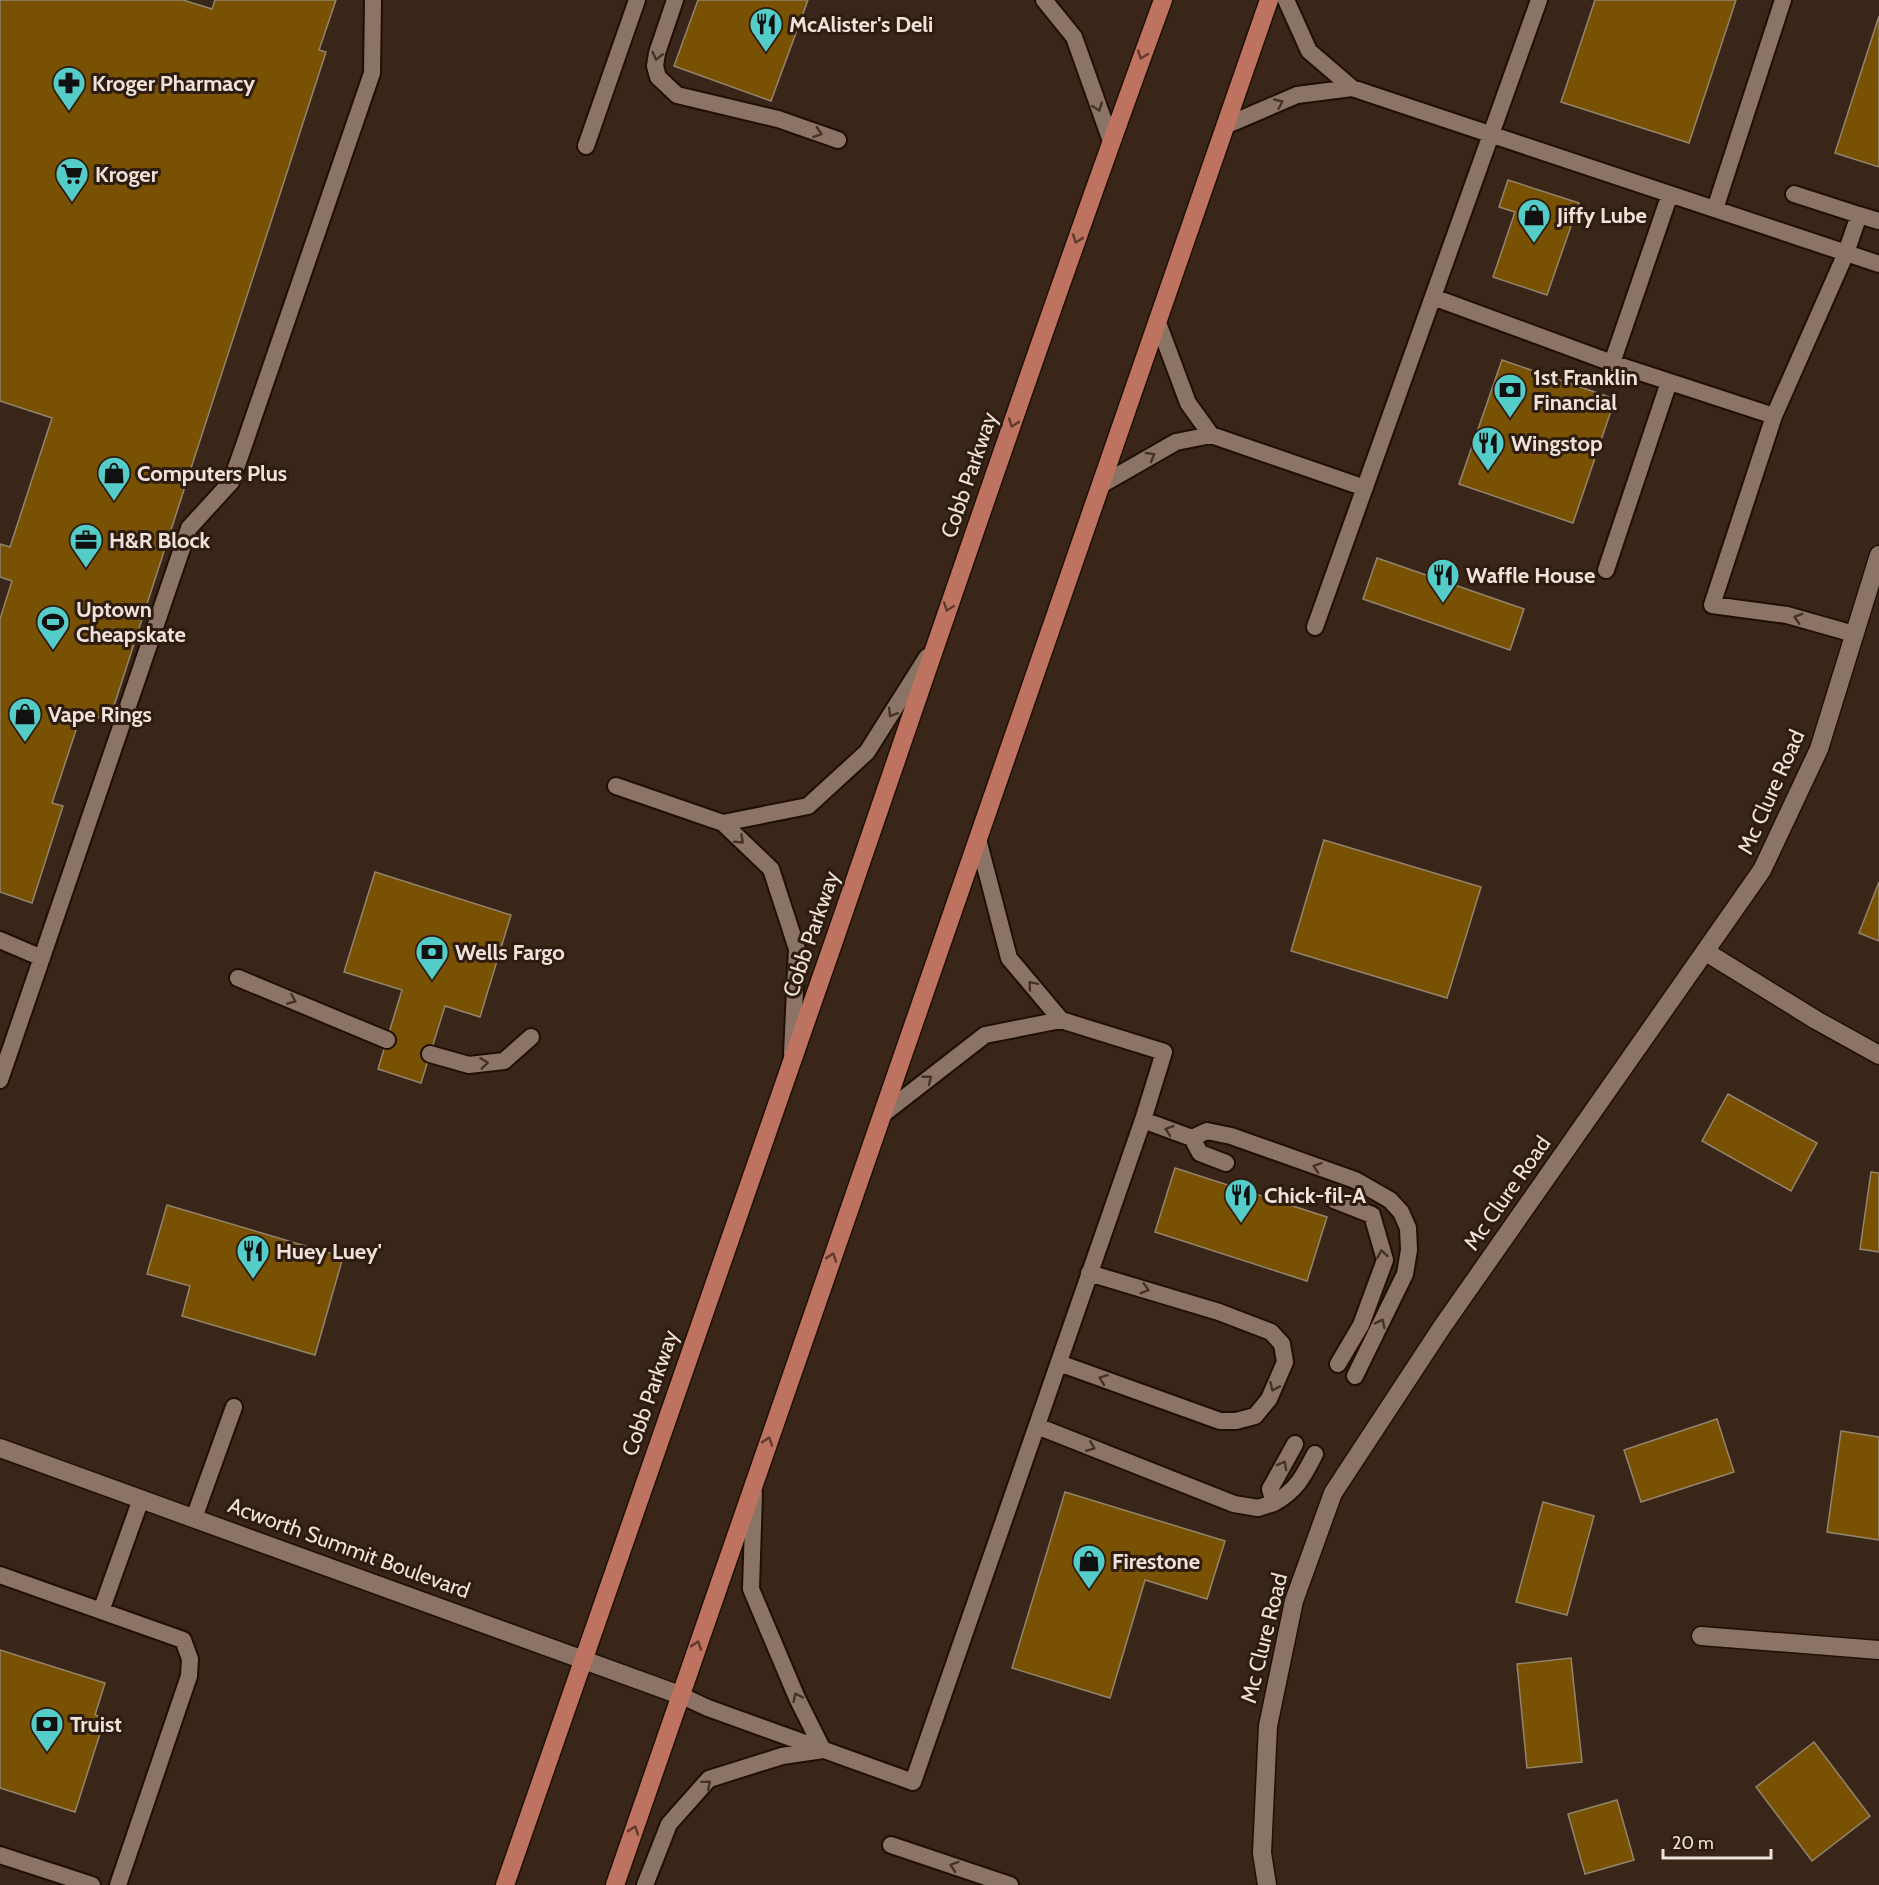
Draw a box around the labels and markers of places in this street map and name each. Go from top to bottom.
restaurant icon: McAlister's Deli [748,6,784,53]
place label: McAlister's Deli [789,11,933,38]
pharmacy icon: Kroger Pharmacy [51,65,87,112]
place label: Kroger Pharmacy [92,70,255,97]
supermarket icon: Kroger [54,156,90,203]
place label: Kroger [95,161,159,188]
shop icon: Jiffy Lube [1516,197,1552,244]
place label: Jiffy Lube [1556,202,1647,229]
place label: 1st Franklin Financial [1533,364,1638,416]
bank icon: 1st Franklin Financial [1492,372,1528,419]
restaurant icon: Wingstop [1470,425,1506,472]
place label: Wingstop [1511,430,1603,457]
shop icon: Computers Plus [96,455,132,502]
place label: Computers Plus [137,460,287,487]
office icon: H&R Block [68,522,104,569]
place label: H&R Block [109,527,210,554]
restaurant icon: Waffle House [1425,557,1461,604]
place label: Waffle House [1466,562,1595,589]
place label: Uptown Cheapskate [76,596,186,648]
sports icon: Uptown Cheapskate [35,604,71,651]
shop icon: Vape Rings [7,696,43,743]
place label: Vape Rings [48,701,152,728]
bank icon: Wells Fargo [414,934,450,981]
place label: Wells Fargo [455,939,565,966]
restaurant icon: Chick-fil-A [1223,1177,1259,1224]
place label: Chick-fil-A [1264,1182,1366,1209]
restaurant icon: Huey Luey' [235,1233,271,1280]
place label: Huey Luey' [276,1238,382,1265]
shop icon: Firestone [1071,1543,1107,1590]
place label: Firestone [1112,1548,1200,1575]
bank icon: Truist [29,1706,65,1753]
place label: Truist [70,1711,122,1738]

